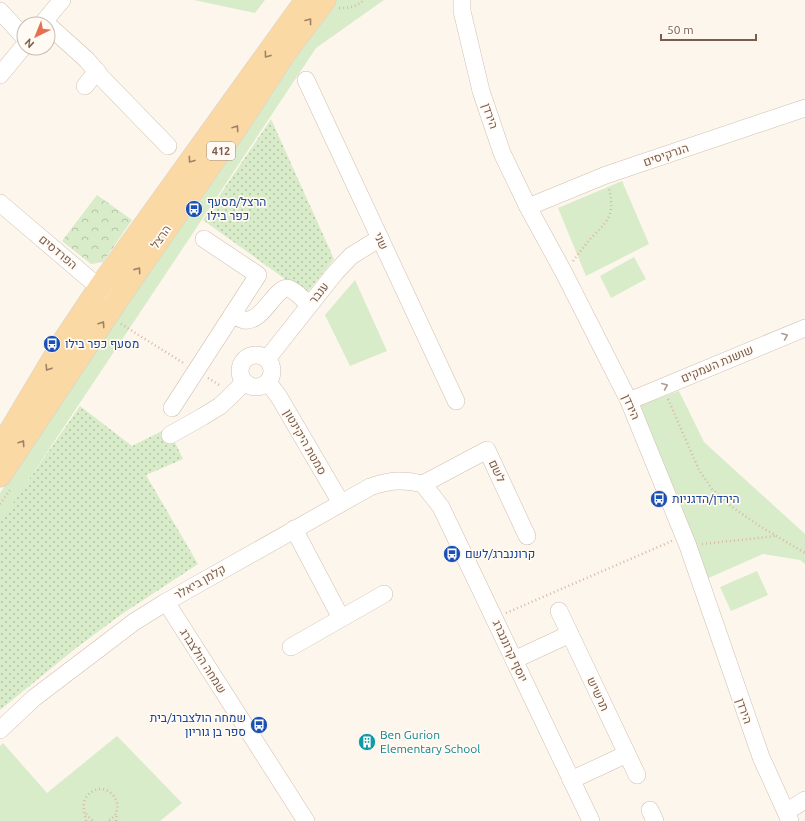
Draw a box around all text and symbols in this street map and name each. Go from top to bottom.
north arrow [16,16,56,56]
scale bar [661,16,756,42]
one-way arrow [305,18,312,25]
text: 50 m [667,23,694,36]
text: N [22,36,36,51]
one-way arrow [265,50,272,57]
street label: הירדן [480,101,501,130]
one-way arrow [231,126,238,133]
street label: הנרקיסים [641,141,690,168]
road number: 412 [207,142,235,160]
one-way arrow [188,156,196,163]
place label: הרצל/מסעף כפר בילו [207,195,266,222]
bus stop icon: הרצל/מסעף כפר בילו [184,199,204,219]
street label: הרצל [148,222,173,251]
street label: שני [372,230,391,251]
street label: הפרדסים [37,232,80,271]
one-way arrow [133,267,141,274]
street label: ענבר [306,279,331,306]
one-way arrow [97,321,104,328]
one-way arrow [781,333,788,341]
bus stop icon: מסעף כפר בילו [42,334,62,354]
place label: מסעף כפר בילו [65,337,139,350]
street label: שושנת העמקים [679,342,755,385]
one-way arrow [45,364,52,371]
one-way arrow [661,383,668,391]
street label: הירדן [620,392,643,421]
street label: סמטת היקינטון [281,407,329,477]
one-way arrow [17,440,25,447]
street label: לשם [487,457,508,484]
bus stop icon: הירדן/הדגניות [649,489,669,509]
place label: הירדן/הדגניות [672,492,740,505]
bus stop icon: קרוננברג/לשם [442,544,462,564]
place label: קרוננברג/לשם [465,547,535,560]
street label: קלמן ביאלר [172,562,228,601]
street label: יוסף קרוננברג [490,618,531,684]
street label: שמחה הולצברג [178,626,229,695]
street label: תרשיש [585,675,612,713]
street label: הירדן [734,696,755,725]
place label: שמחה הולצברג/בית ספר בן גוריון [150,711,246,738]
bus stop icon: שמחה הולצברג/בית ספר בן גוריון [249,715,269,735]
place label: Ben Gurion Elementary School [380,728,480,755]
building icon: Ben Gurion Elementary School [357,732,377,752]

